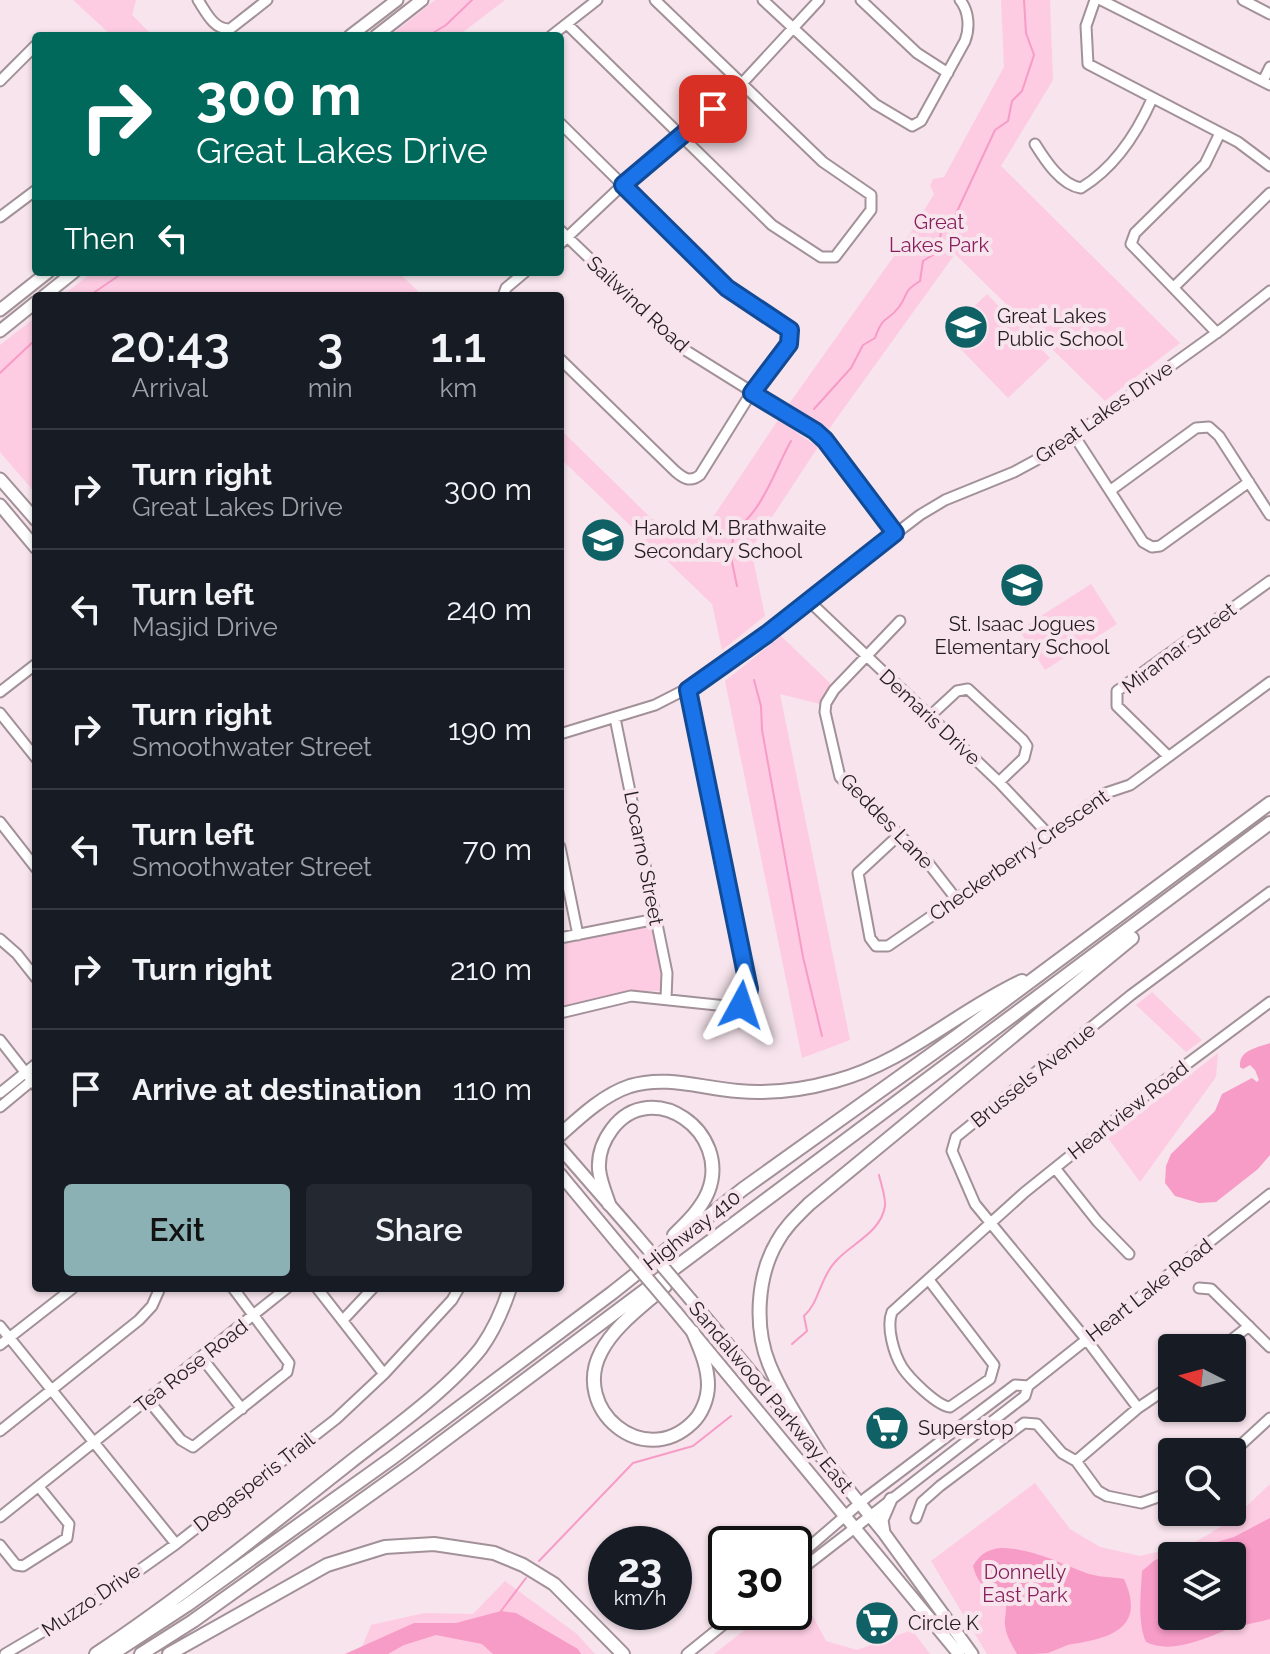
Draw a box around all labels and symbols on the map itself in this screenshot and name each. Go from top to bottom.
pin [679,75,747,143]
park label: Great Lakes Park [889,210,989,257]
street label: Sailwind Road [582,251,694,357]
school or university icon: Great Lakes Public School [942,303,990,351]
place label: Great Lakes Public School [997,304,1124,351]
street label: Great Lakes Drive [1031,355,1178,468]
school or university icon: Harold M. Brathwaite Secondary School [579,516,627,564]
place label: Harold M. Brathwaite Secondary School [634,516,827,563]
school or university icon: St. Isaac Jogues Elementary School [998,561,1046,609]
street label: Miramar Street [1117,597,1241,699]
place label: St. Isaac Jogues Elementary School [934,612,1110,659]
street label: Demaris Drive [875,664,986,770]
street label: Geddes Lane [836,768,939,874]
street label: Checkerberry Crescent [925,784,1113,926]
street label: Locarno Street [619,789,669,927]
position arrow [699,963,783,1047]
street label: Brussels Avenue [966,1017,1100,1132]
street label: Heartview Road [1063,1056,1193,1164]
street label: Highway 410 [639,1185,745,1275]
street label: Heart Lake Road [1081,1233,1217,1347]
street label: Sandalwood Parkway East [684,1296,858,1498]
street label: Tea Rose Road [130,1314,252,1418]
north arrow [1158,1334,1246,1422]
supermarket icon: Superstop [863,1404,911,1452]
place label: Superstop [918,1416,1014,1440]
street label: Degasperis Trail [189,1427,320,1537]
speed limit sign: 30 [708,1526,812,1630]
street label: Muzzo Drive [37,1558,145,1642]
park label: Donnelly East Park [982,1560,1068,1607]
supermarket icon: Circle K [853,1599,901,1647]
place label: Circle K [908,1611,979,1635]

